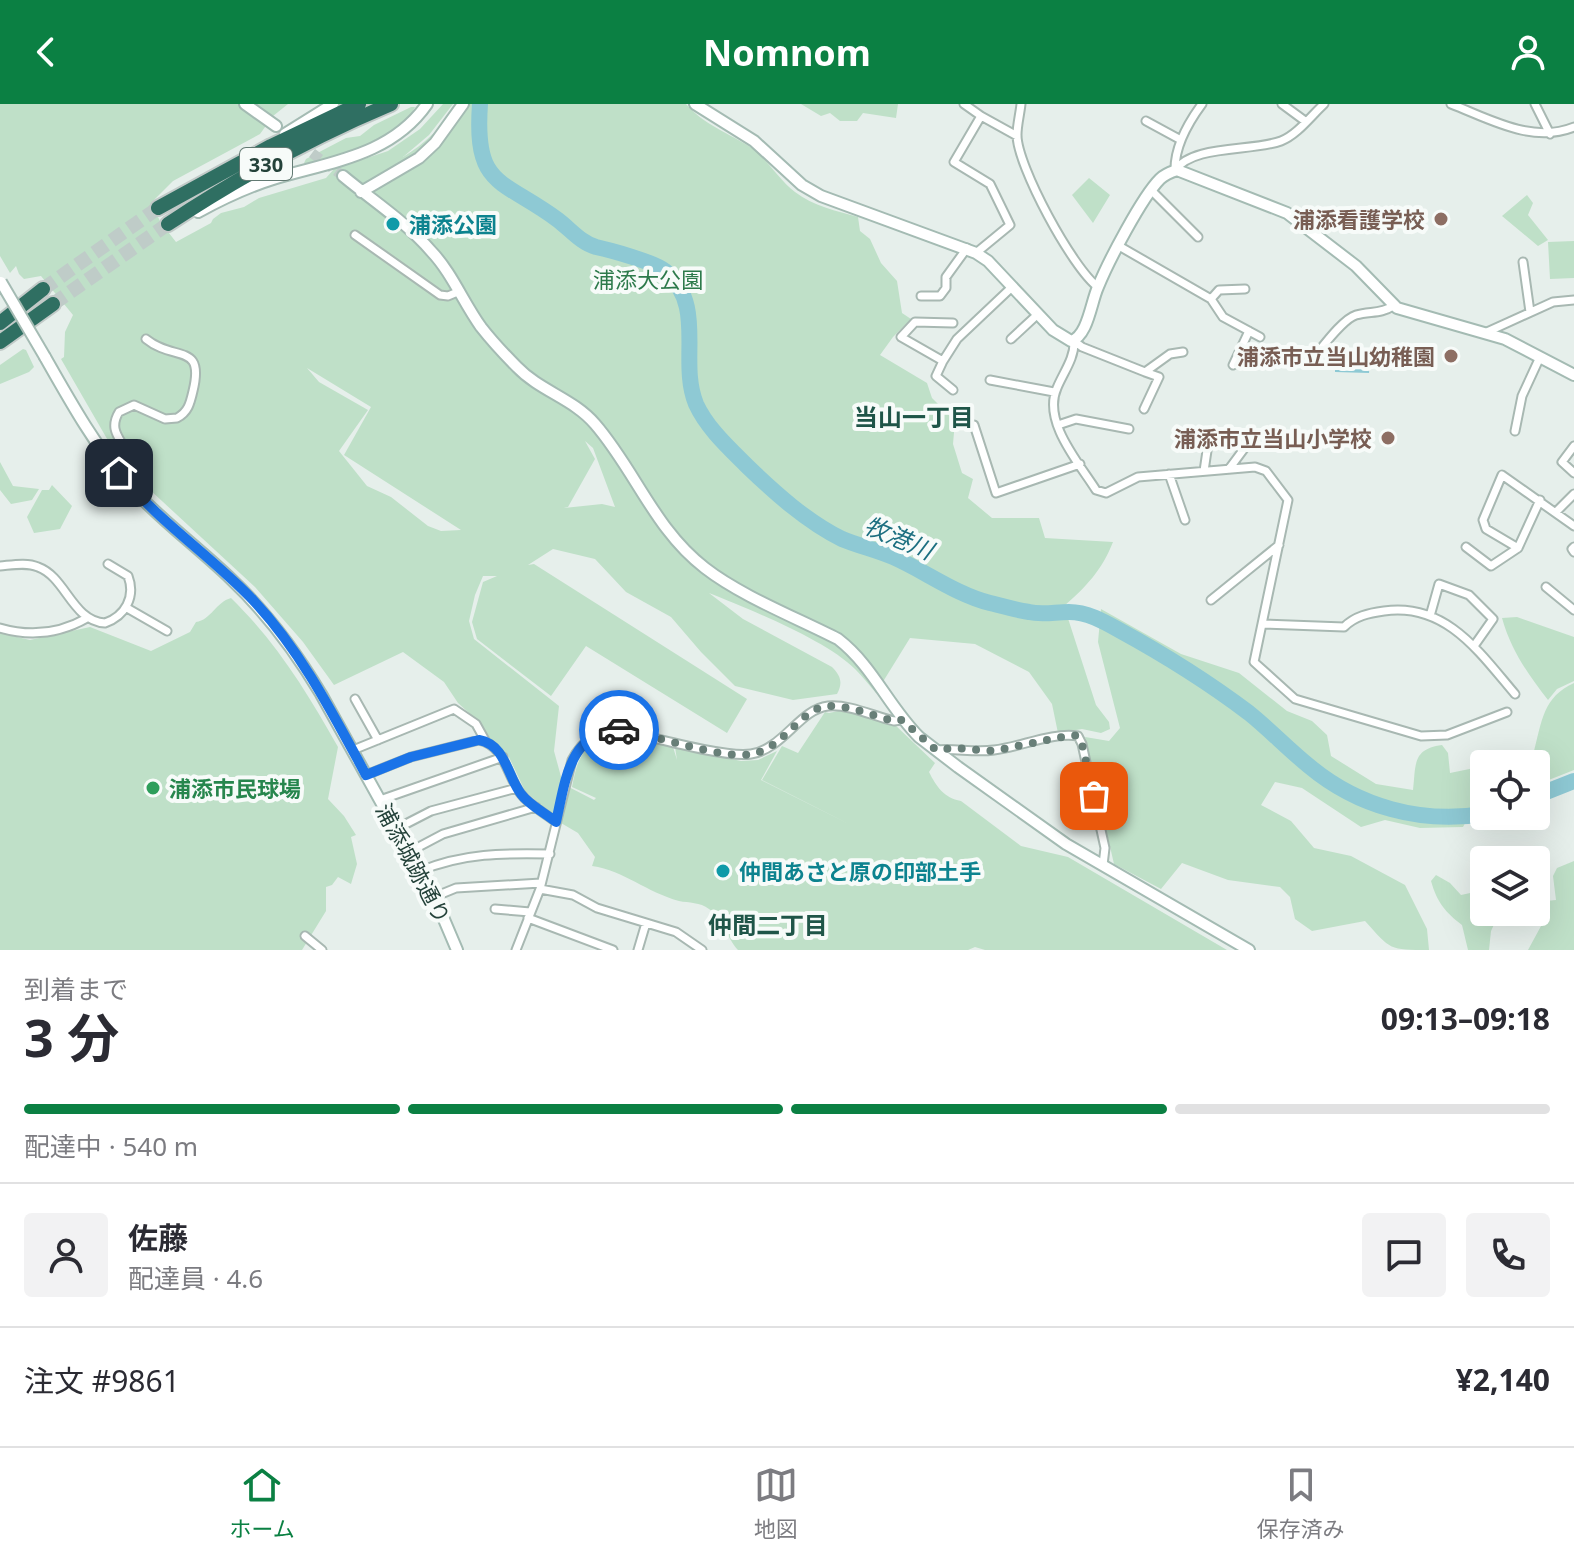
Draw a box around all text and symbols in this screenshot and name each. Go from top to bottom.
text: Nomnom [703,28,871,77]
icon: back [24,30,68,74]
icon: person [1506,30,1550,74]
road number: 330 [240,148,292,180]
place label: 浦添看護学校 [1293,204,1425,234]
place label: 浦添公園 [409,209,497,239]
marker: 浦添看護学校 [1432,210,1450,228]
marker: 浦添公園 [384,215,402,233]
park label: 浦添大公園 [593,264,703,294]
place label: 浦添市立当山幼稚園 [1237,341,1435,371]
marker: 浦添市立当山幼稚園 [1442,347,1460,365]
district label: 当山一丁目 [854,400,974,433]
place label: 浦添市立当山小学校 [1174,423,1372,453]
marker: 浦添市立当山小学校 [1379,429,1397,447]
pin [85,439,153,507]
icon: home [97,451,141,495]
water label: 牧港川 [859,508,941,567]
courier [579,690,659,770]
icon: car [597,708,641,752]
map controls [1470,750,1550,926]
button: locate [1470,750,1550,830]
pin [1060,762,1128,830]
place label: 浦添市民球場 [169,773,301,803]
icon: bag [1072,774,1116,818]
marker: 浦添市民球場 [144,779,162,797]
street label: 浦添城跡通り [370,798,458,928]
button: layers [1470,846,1550,926]
place label: 仲間あさと原の印部土手 [739,856,981,886]
marker: 仲間あさと原の印部土手 [714,862,732,880]
district label: 仲間二丁目 [708,908,828,941]
text: 到着まで [24,971,128,1007]
text: 09:13–09:18 [1381,998,1550,1039]
text: 3 分 [24,1001,119,1072]
text: 配達中 · 540 m [24,1128,198,1164]
button: person [24,1213,108,1297]
button: chat [1362,1213,1446,1297]
button: phone [1466,1213,1550,1297]
text: 佐藤 [128,1217,188,1258]
text: 配達員 · 4.6 [128,1260,263,1296]
text: ¥2,140 [1456,1359,1550,1400]
text: 注文 #9861 [24,1360,180,1401]
tab: ホーム [229,1463,295,1543]
tab: 地図 [754,1463,798,1543]
tab: 保存済み [1257,1463,1345,1543]

